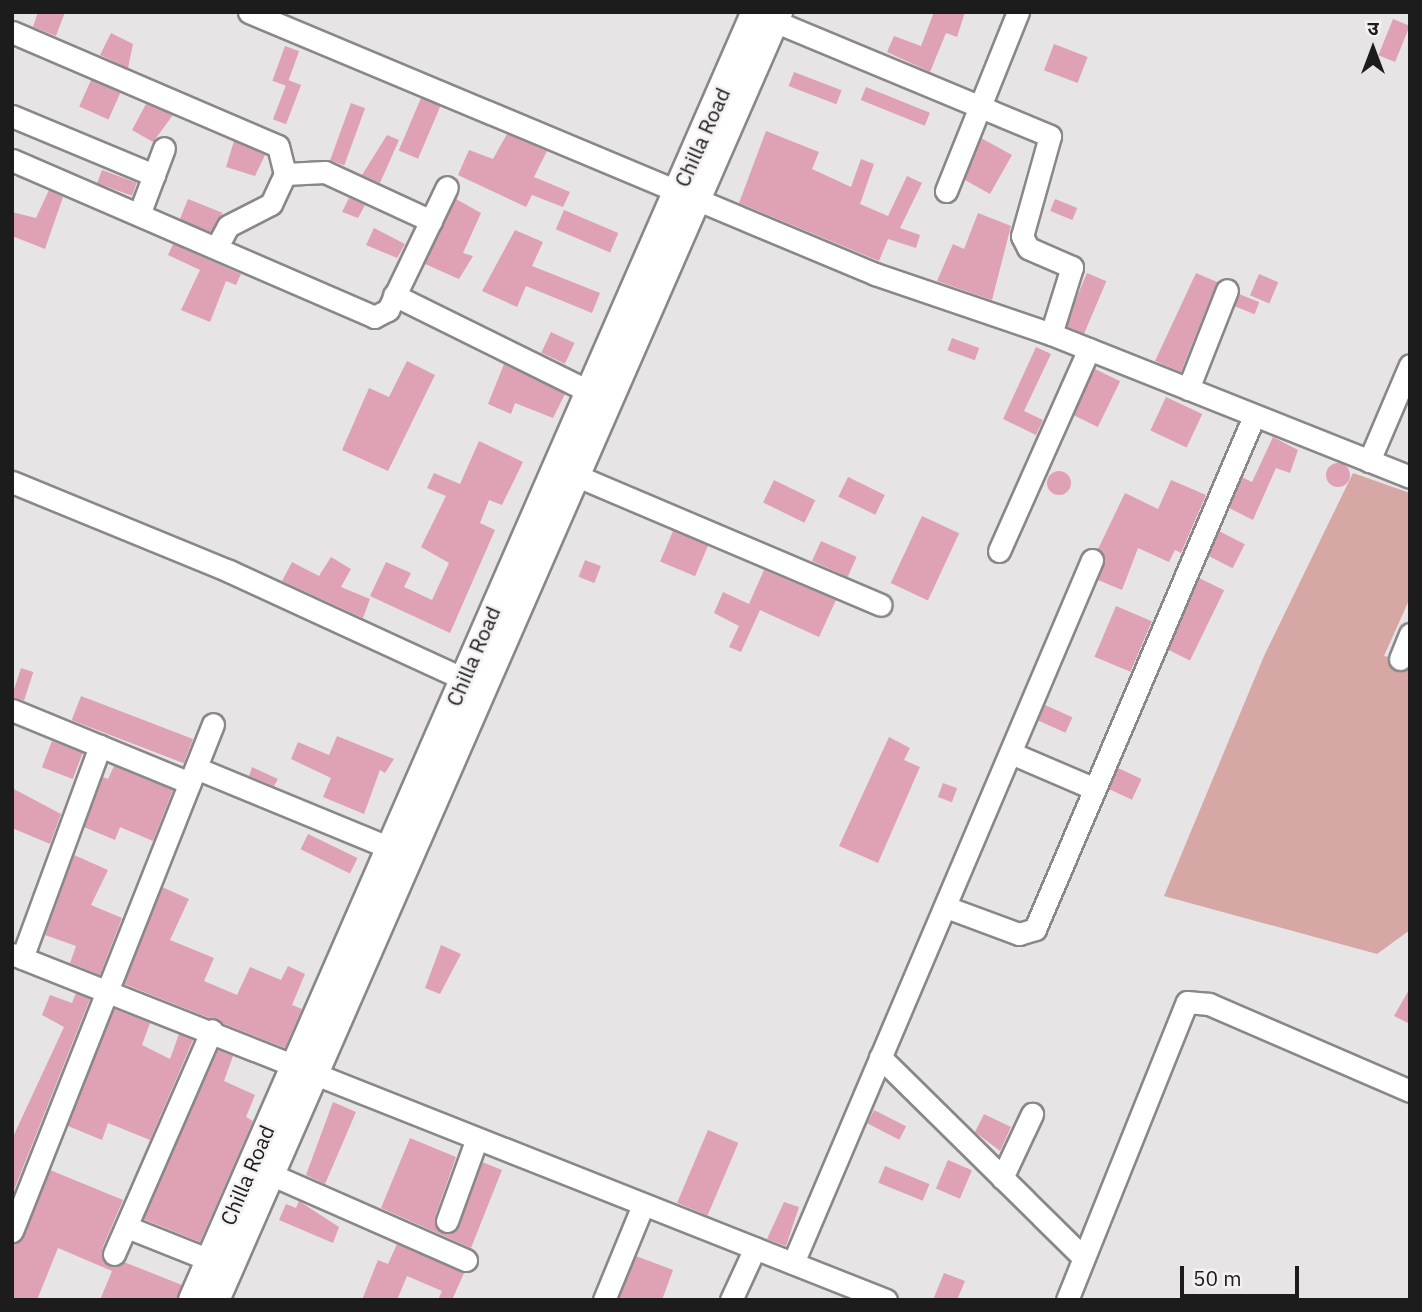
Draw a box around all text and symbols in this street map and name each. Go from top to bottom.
north arrow [1338,14,1408,84]
text: उ [1367,16,1379,40]
street label: Chilla Road [669,83,735,191]
street label: Chilla Road [441,602,505,710]
street label: Chilla Road [215,1121,279,1229]
scale bar [1184,1252,1303,1296]
text: 50 m [1193,1264,1242,1292]

